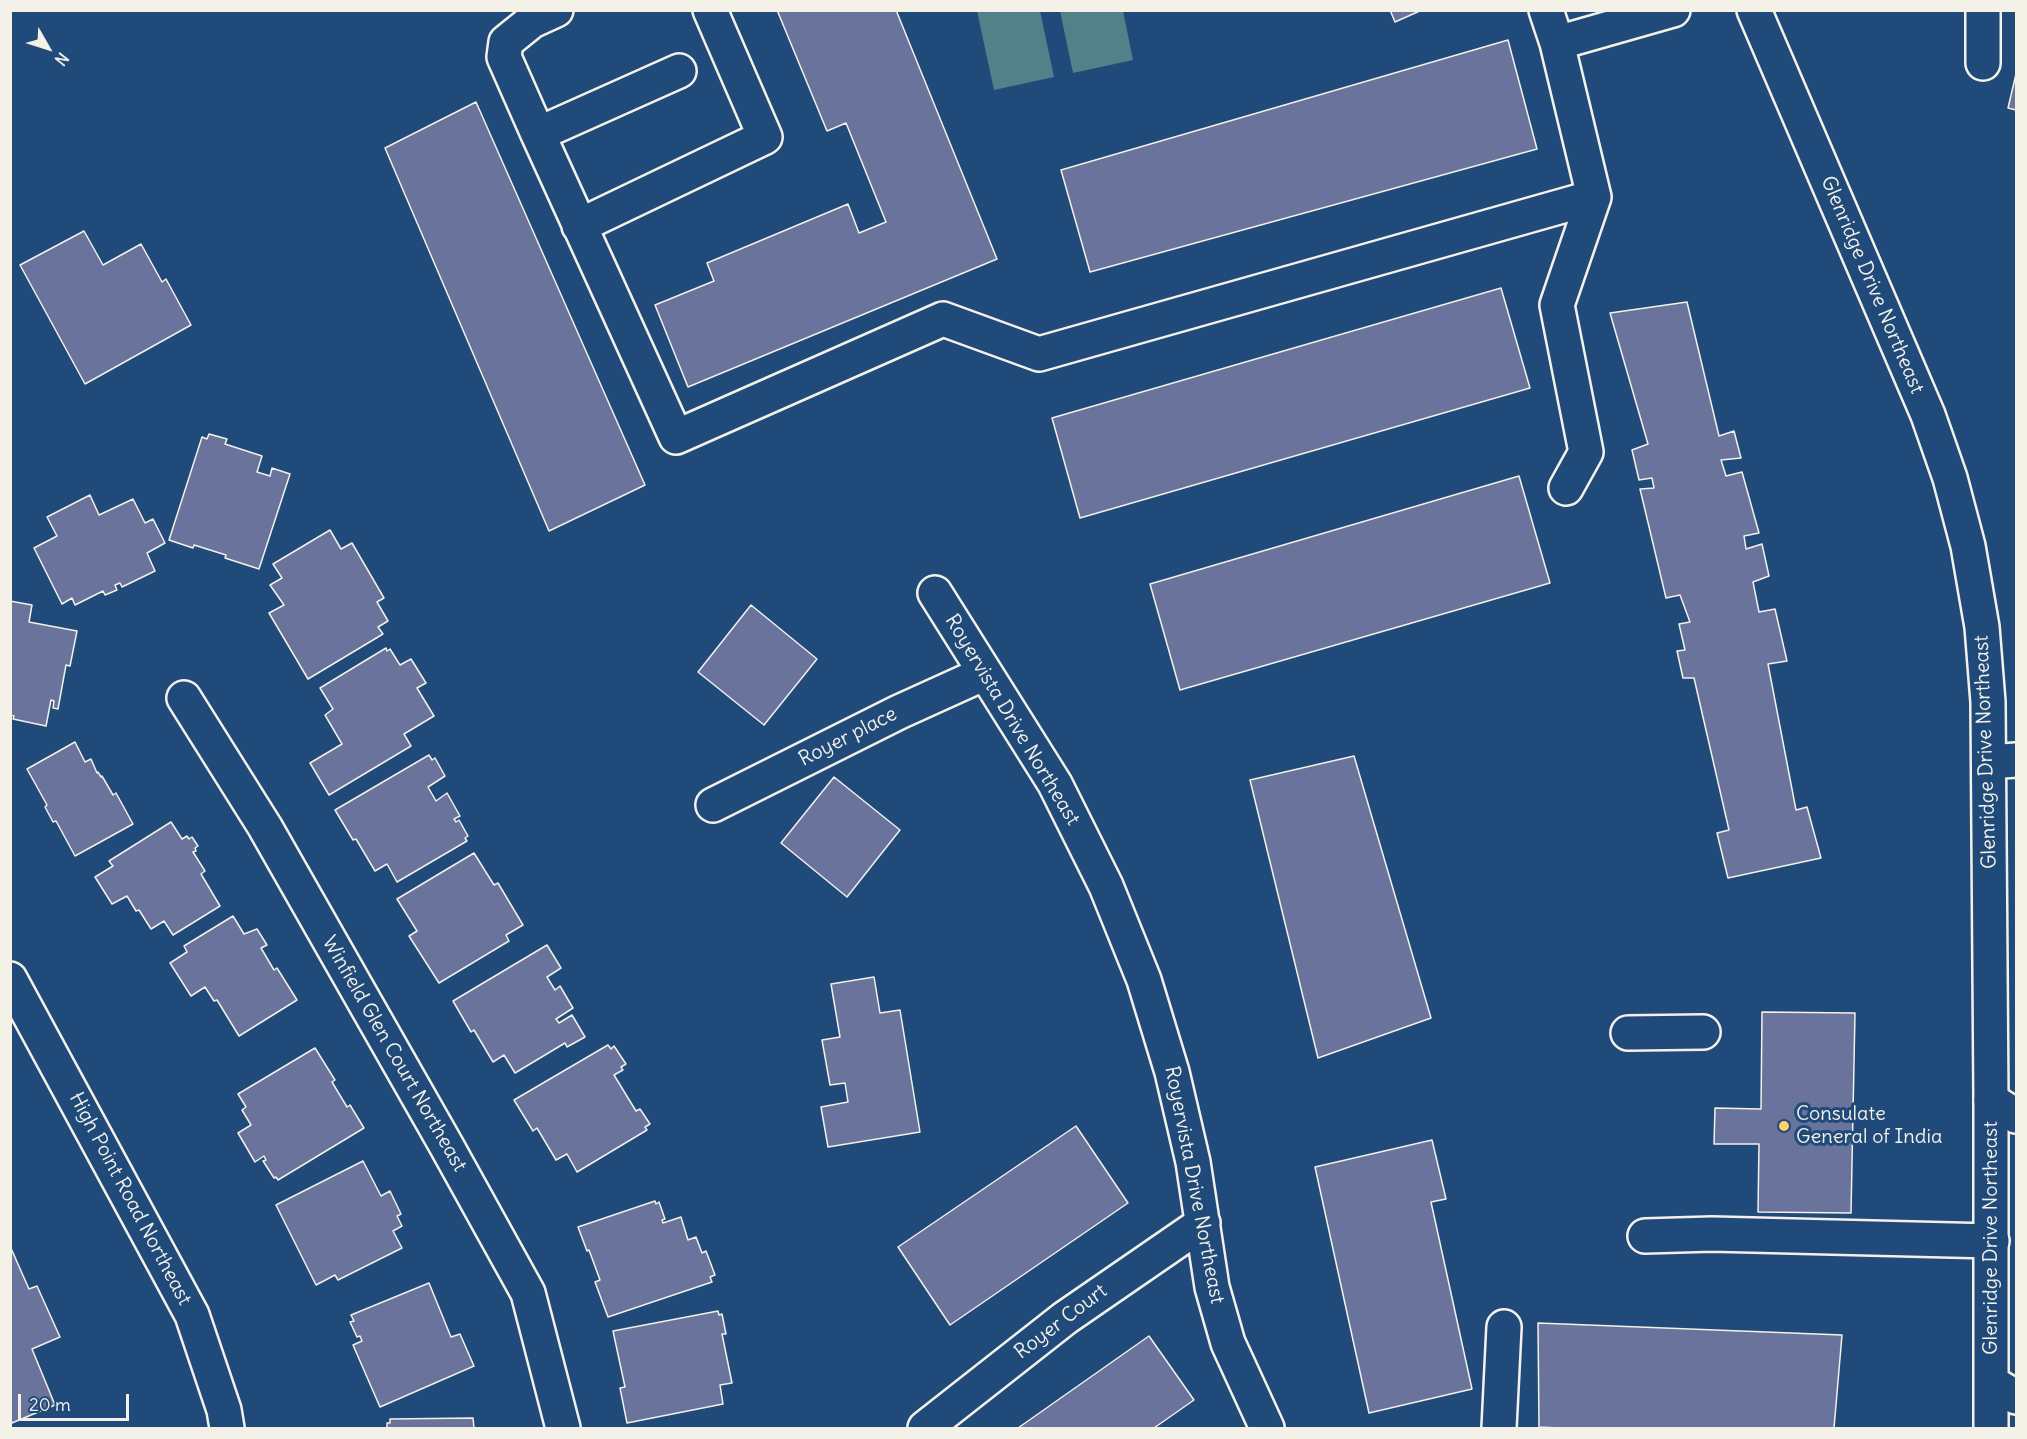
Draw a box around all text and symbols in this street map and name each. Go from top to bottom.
north arrow [18,18,78,78]
text: N [51,49,73,70]
street label: Glenridge Drive Northeast [1815,173,1929,397]
street label: Royervista Drive Northeast [939,610,1085,830]
street label: Glenridge Drive Northeast [1970,635,2002,869]
street label: Royer place [795,702,901,772]
street label: Winfield Glen Court Northeast [317,932,471,1176]
street label: Royervista Drive Northeast [1159,1064,1229,1306]
street label: High Point Road Northeast [64,1088,196,1310]
place label: Consulate General of India [1796,1102,1942,1149]
marker: Consulate General of India [1777,1119,1791,1133]
street label: Glenridge Drive Northeast [1979,1121,2003,1355]
street label: Royer Court [1010,1279,1112,1365]
scale bar [21,1382,132,1420]
text: 20 m [29,1393,71,1416]

